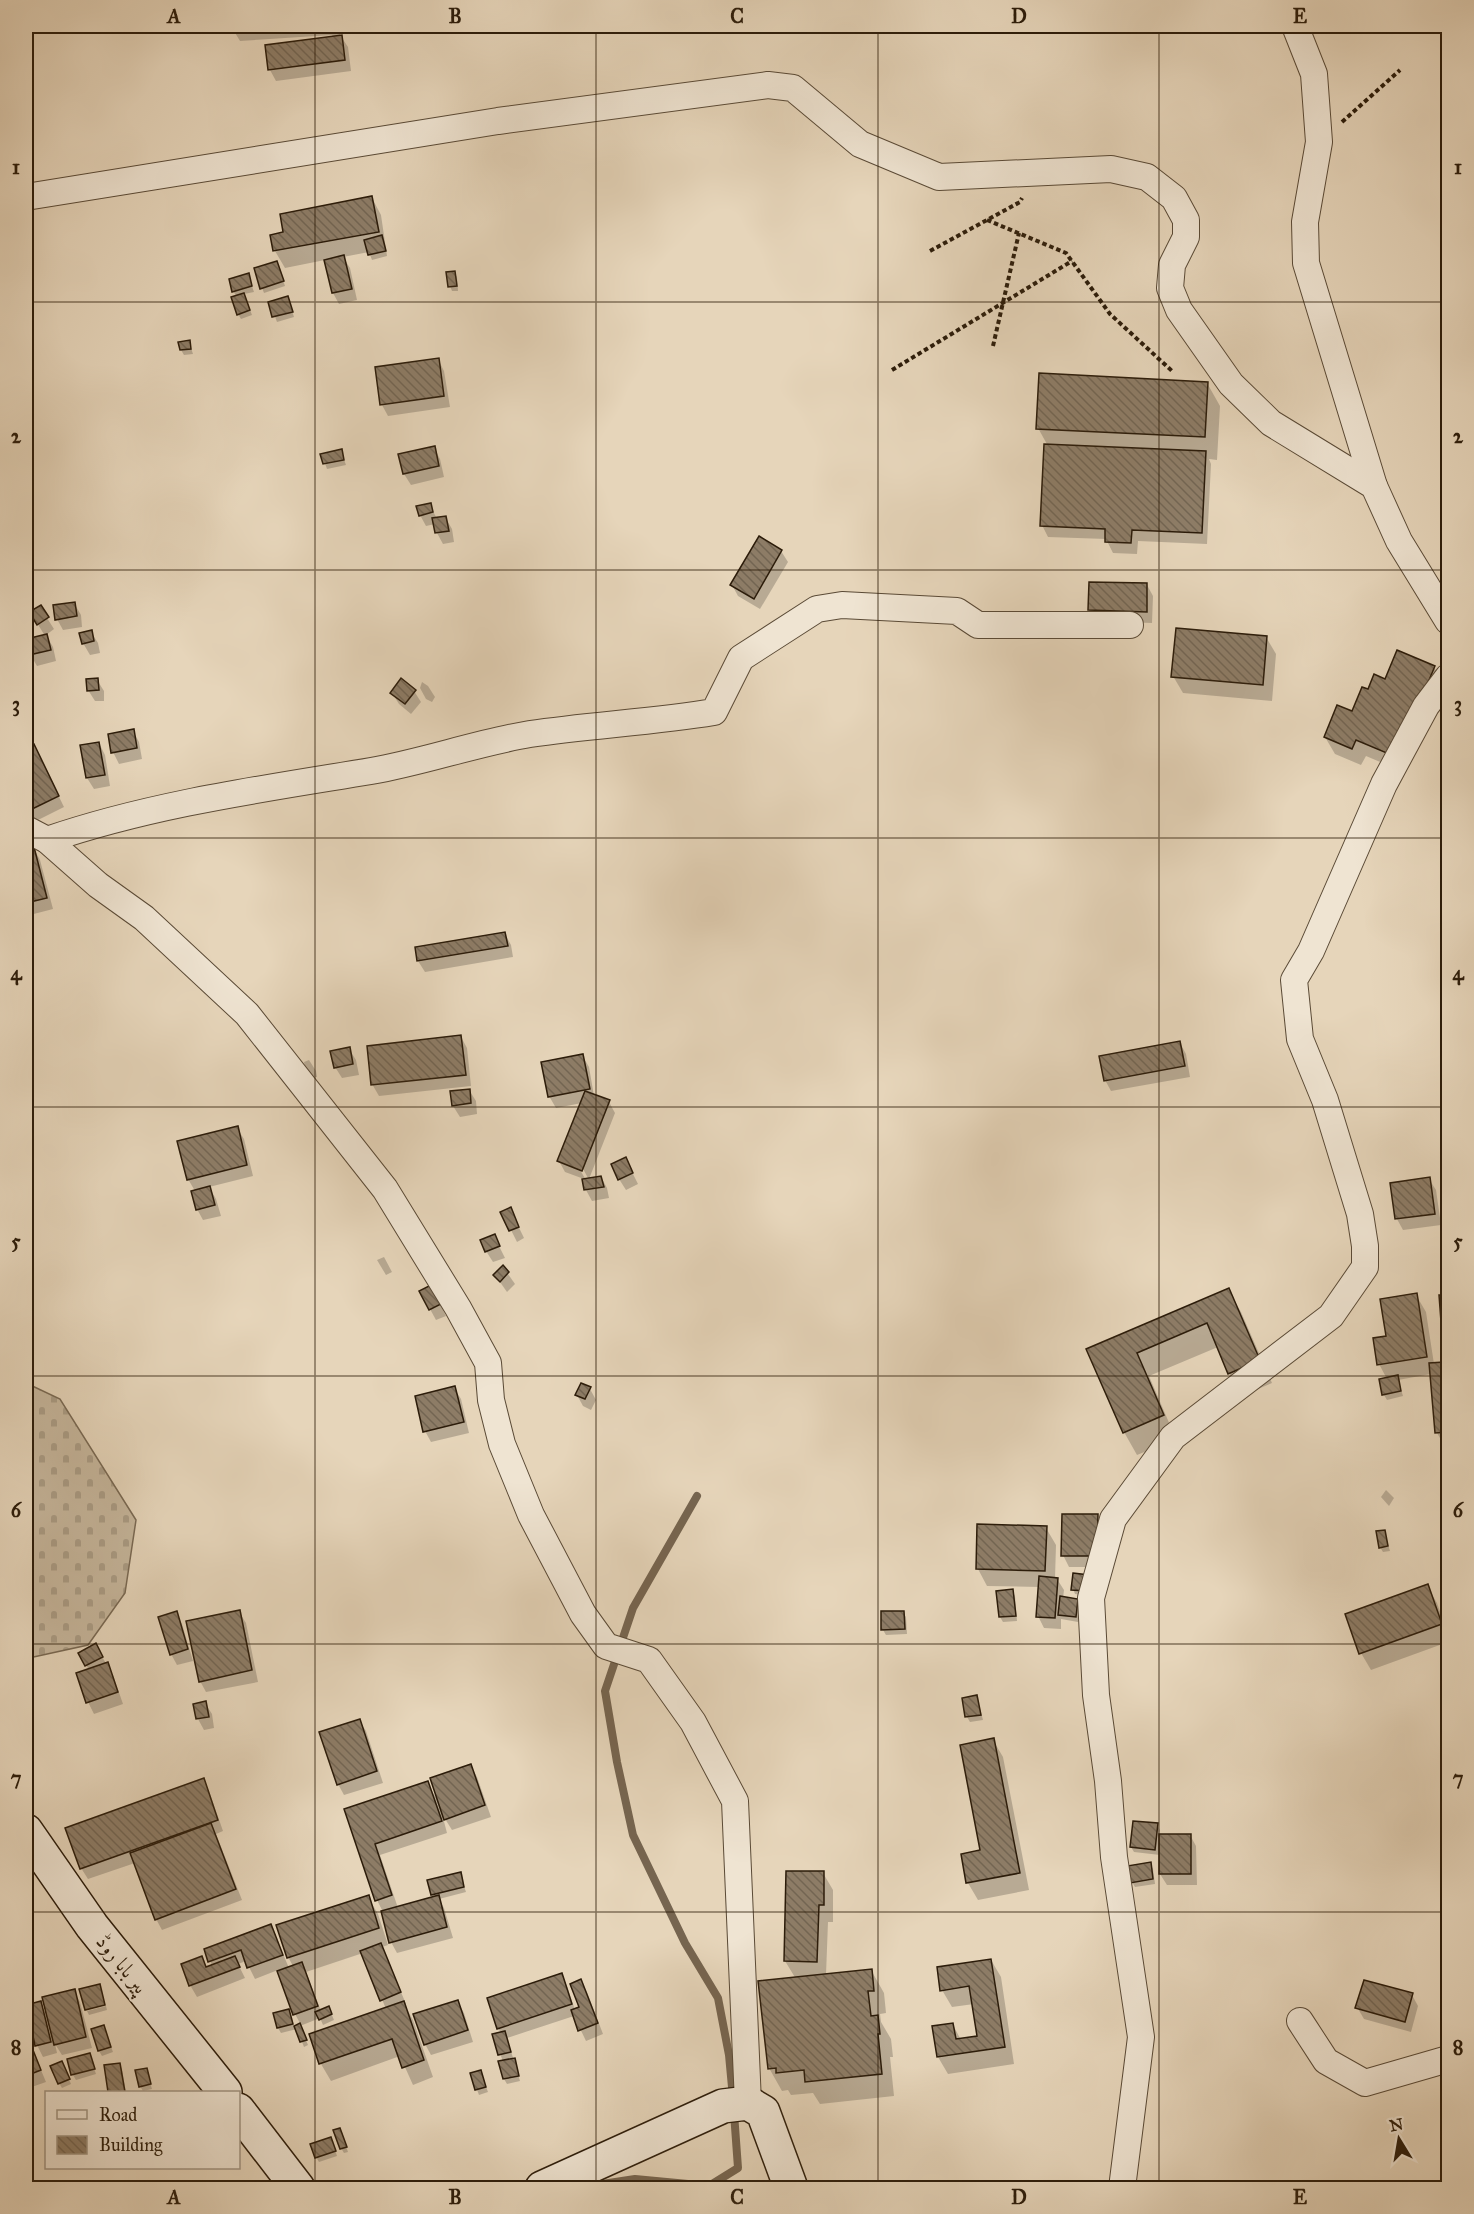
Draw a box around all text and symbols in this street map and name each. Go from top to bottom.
text: A [165,4,181,28]
text: B [448,4,462,28]
text: C [730,4,744,28]
text: D [1011,4,1027,28]
text: E [1293,4,1308,28]
text: 1 [12,155,20,179]
text: 1 [1454,155,1462,179]
text: 2 [11,424,22,448]
text: 2 [1453,424,1464,448]
text: 3 [12,692,20,717]
text: 3 [1454,692,1462,717]
text: 4 [10,961,22,986]
text: 4 [1452,961,1464,986]
text: 5 [11,1229,21,1253]
text: 5 [1453,1229,1463,1253]
text: 6 [11,1498,23,1522]
text: 6 [1453,1498,1465,1522]
text: 7 [11,1766,22,1790]
text: 7 [1453,1766,1464,1790]
street label: پیر بابا روڈ [89,1929,154,2001]
text: 8 [11,2035,21,2059]
text: 8 [1453,2035,1463,2059]
legend [45,2091,240,2169]
text: Road [99,2104,137,2126]
north arrow [1369,2109,1429,2169]
text: N [1388,2114,1405,2135]
text: Building [99,2134,163,2157]
text: A [165,2185,181,2209]
text: B [448,2185,462,2209]
text: C [730,2185,744,2209]
text: D [1011,2185,1027,2209]
text: E [1293,2185,1308,2209]

